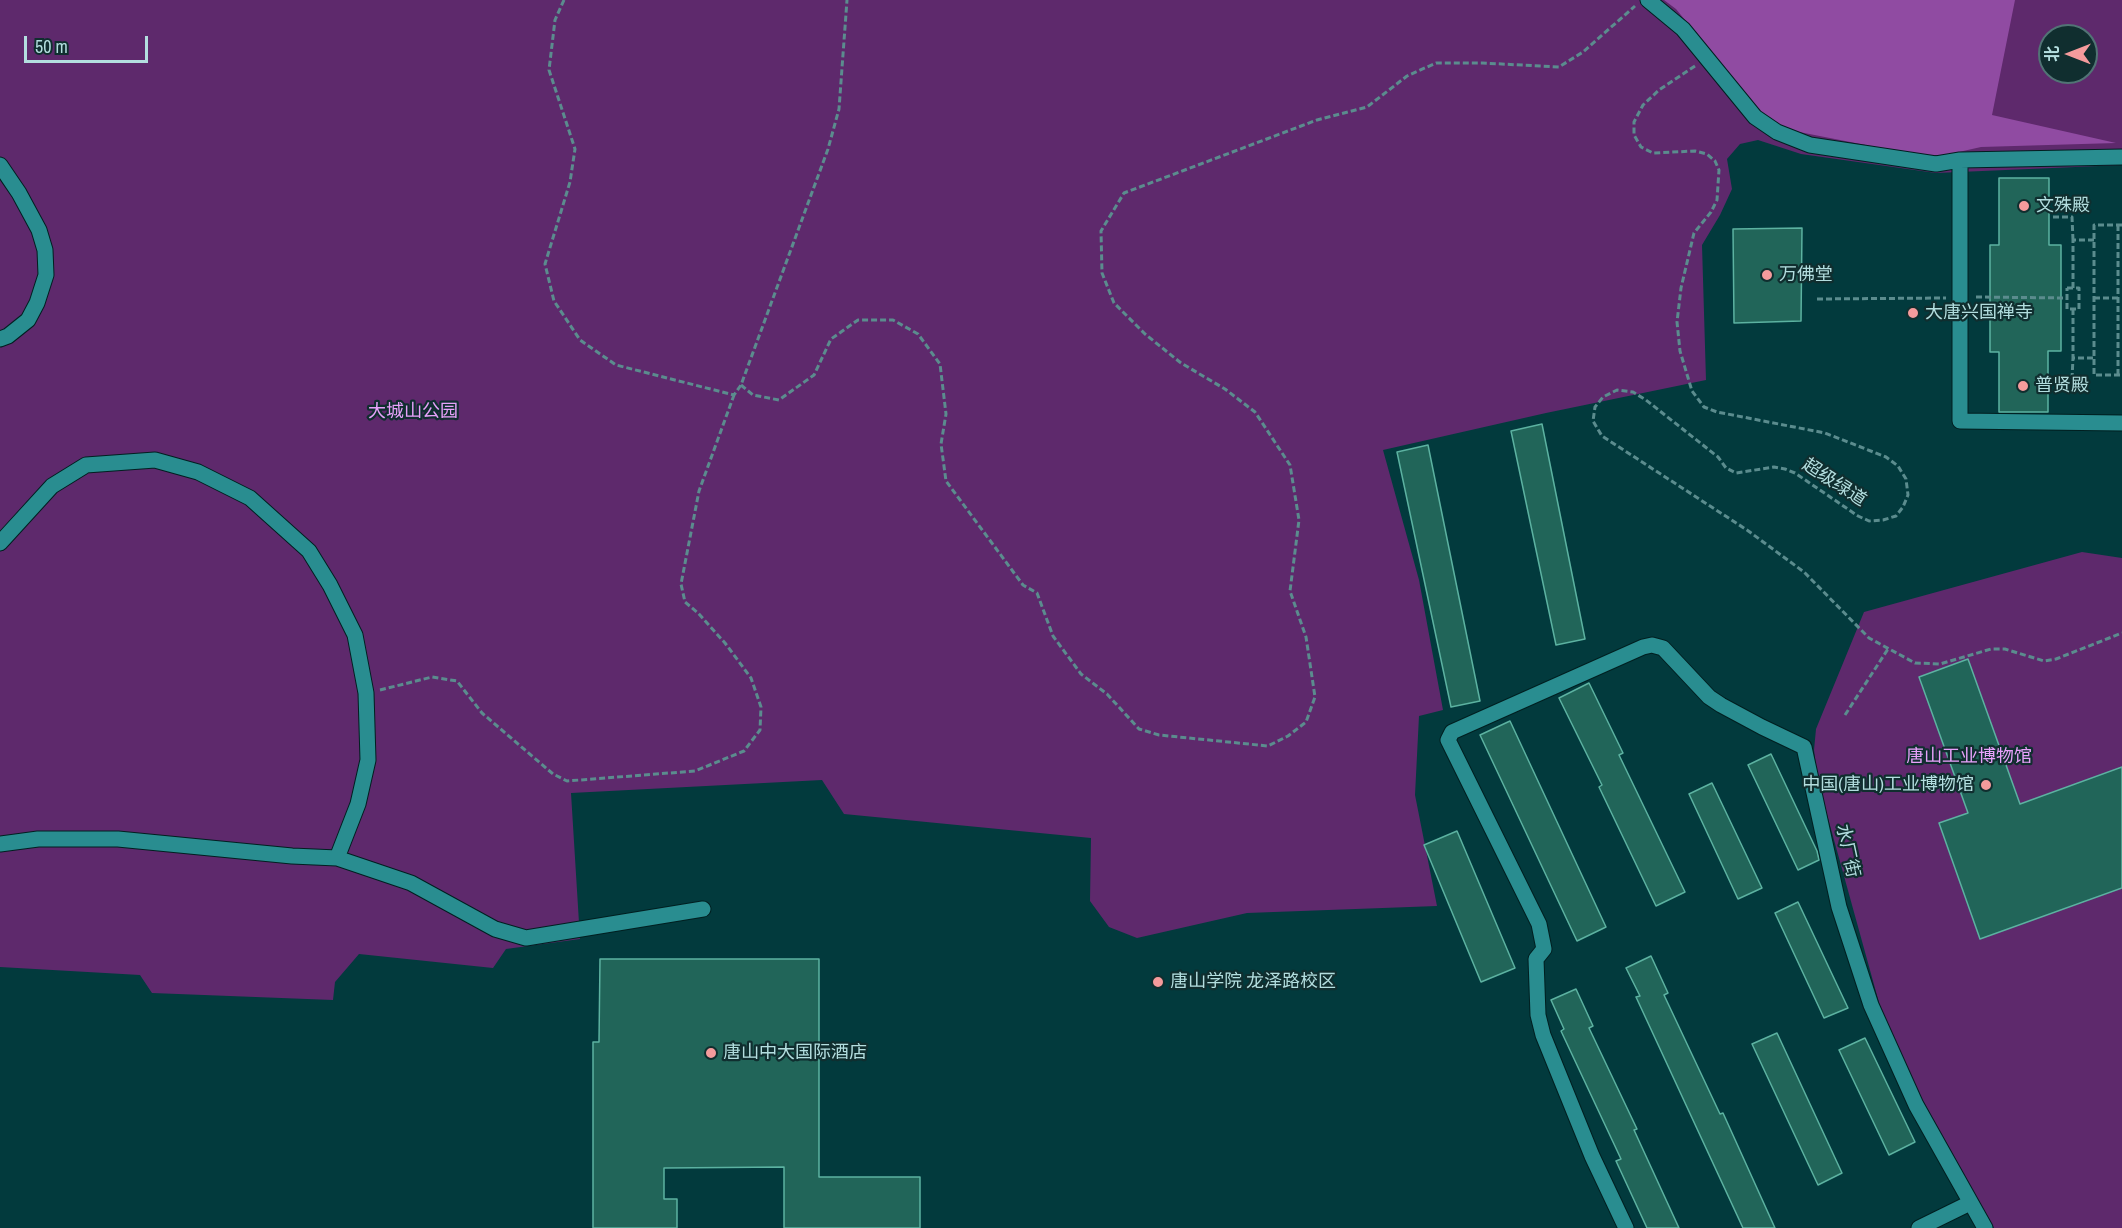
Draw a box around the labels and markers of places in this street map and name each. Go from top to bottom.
place label: 文殊殿 [2036,195,2090,217]
marker: 文殊殿 [2017,199,2031,213]
place label: 万佛堂 [1779,264,1833,286]
marker: 万佛堂 [1760,268,1774,282]
place label: 大唐兴国禅寺 [1925,302,2033,324]
marker: 大唐兴国禅寺 [1906,306,1920,320]
place label: 普贤殿 [2035,375,2089,397]
marker: 普贤殿 [2016,379,2030,393]
place label: 中国(唐山)工业博物馆 [1802,774,1974,796]
marker: 中国(唐山)工业博物馆 [1979,778,1993,792]
place label: 唐山学院 龙泽路校区 [1170,971,1336,993]
marker: 唐山学院 龙泽路校区 [1151,975,1165,989]
place label: 唐山中大国际酒店 [723,1042,867,1064]
marker: 唐山中大国际酒店 [704,1046,718,1060]

